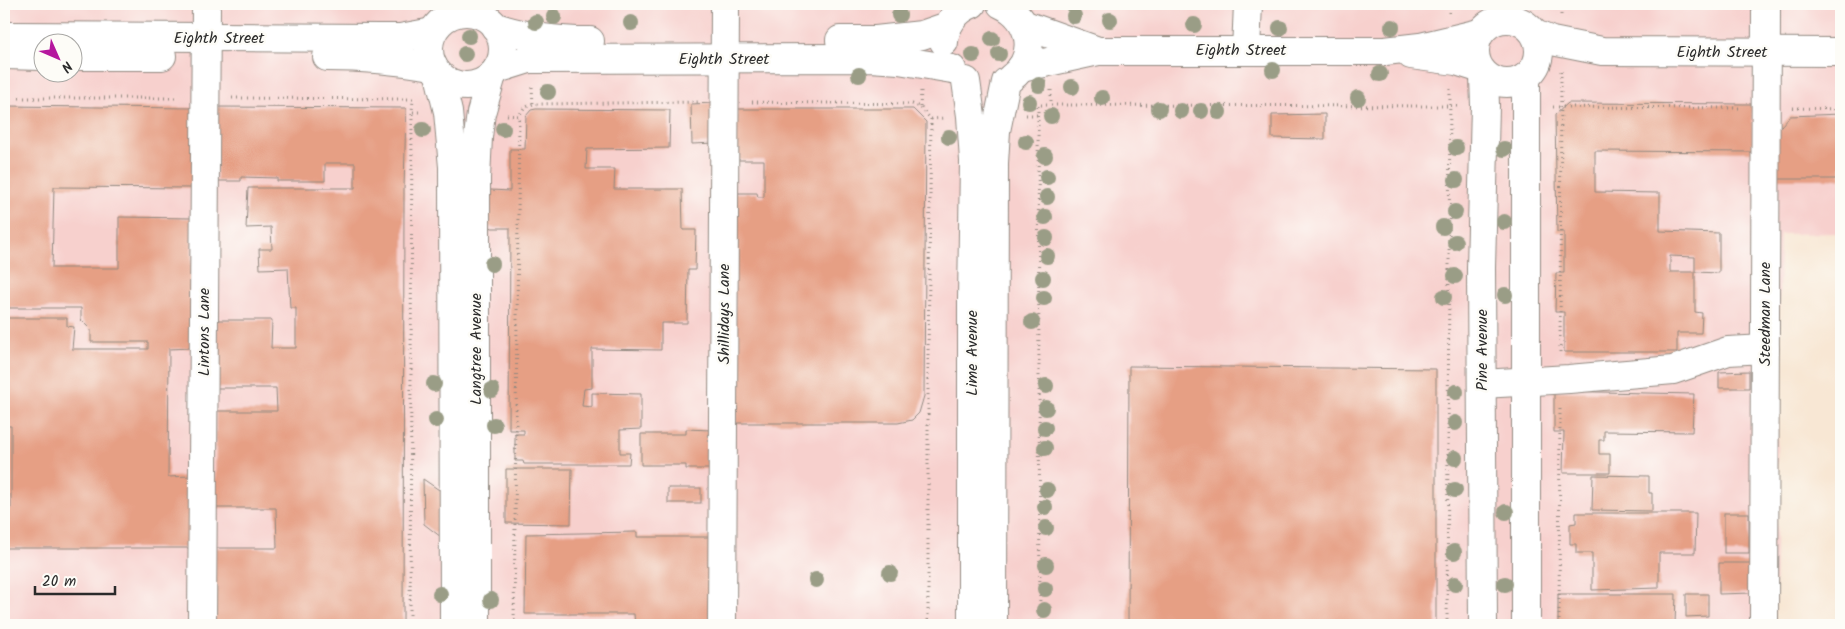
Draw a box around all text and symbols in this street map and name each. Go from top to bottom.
street label: Eighth Street [173,26,265,51]
north arrow [32,32,82,82]
street label: Eighth Street [1195,38,1287,63]
street label: Eighth Street [1676,40,1768,65]
street label: Eighth Street [678,47,770,72]
text: N [55,56,77,78]
street label: Steedman Lane [1753,262,1778,366]
street label: Shillidays Lane [712,264,737,364]
street label: Lintons Lane [192,288,217,376]
street label: Langtree Avenue [464,293,489,405]
street label: Pine Avenue [1470,309,1495,391]
street label: Lime Avenue [960,310,985,396]
scale bar [35,564,115,596]
text: 20 m [42,570,76,594]

